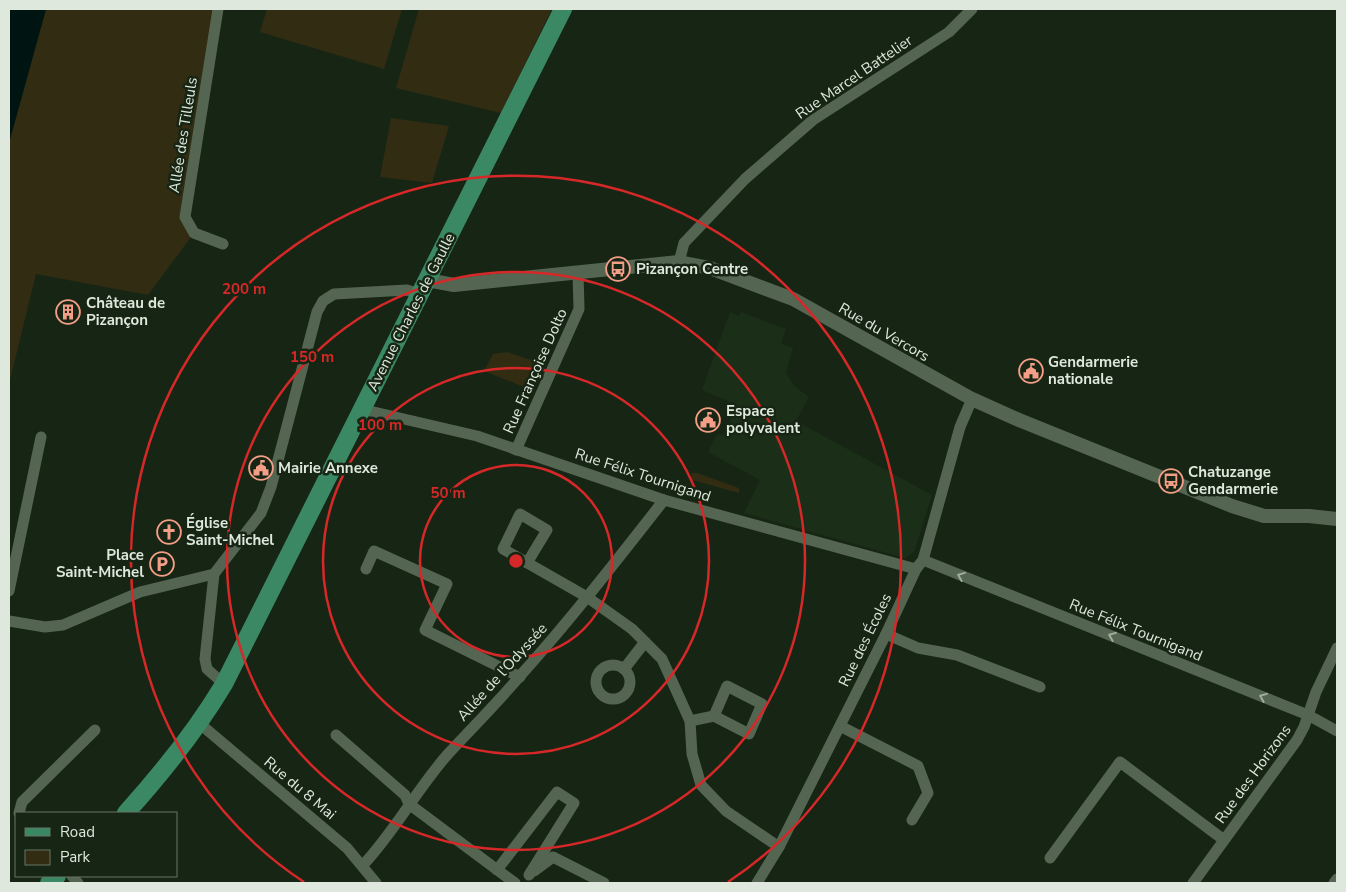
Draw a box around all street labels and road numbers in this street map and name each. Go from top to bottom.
street label: Rue Marcel Battelier [792,30,917,124]
street label: Allée des Tilleuls [164,76,202,194]
street label: Avenue Charles de Gaulle [362,230,460,394]
street label: Rue du Vercors [835,298,933,366]
street label: Rue Françoise Dolto [498,305,572,437]
street label: Rue Félix Tournigand [572,444,714,506]
street label: Rue des Écoles [834,590,896,690]
street label: Rue Félix Tournigand [1066,594,1206,666]
street label: Allée de l'Odyssée [453,619,551,725]
street label: Rue des Horizons [1210,721,1296,827]
street label: Rue du 8 Mai [260,752,340,824]

